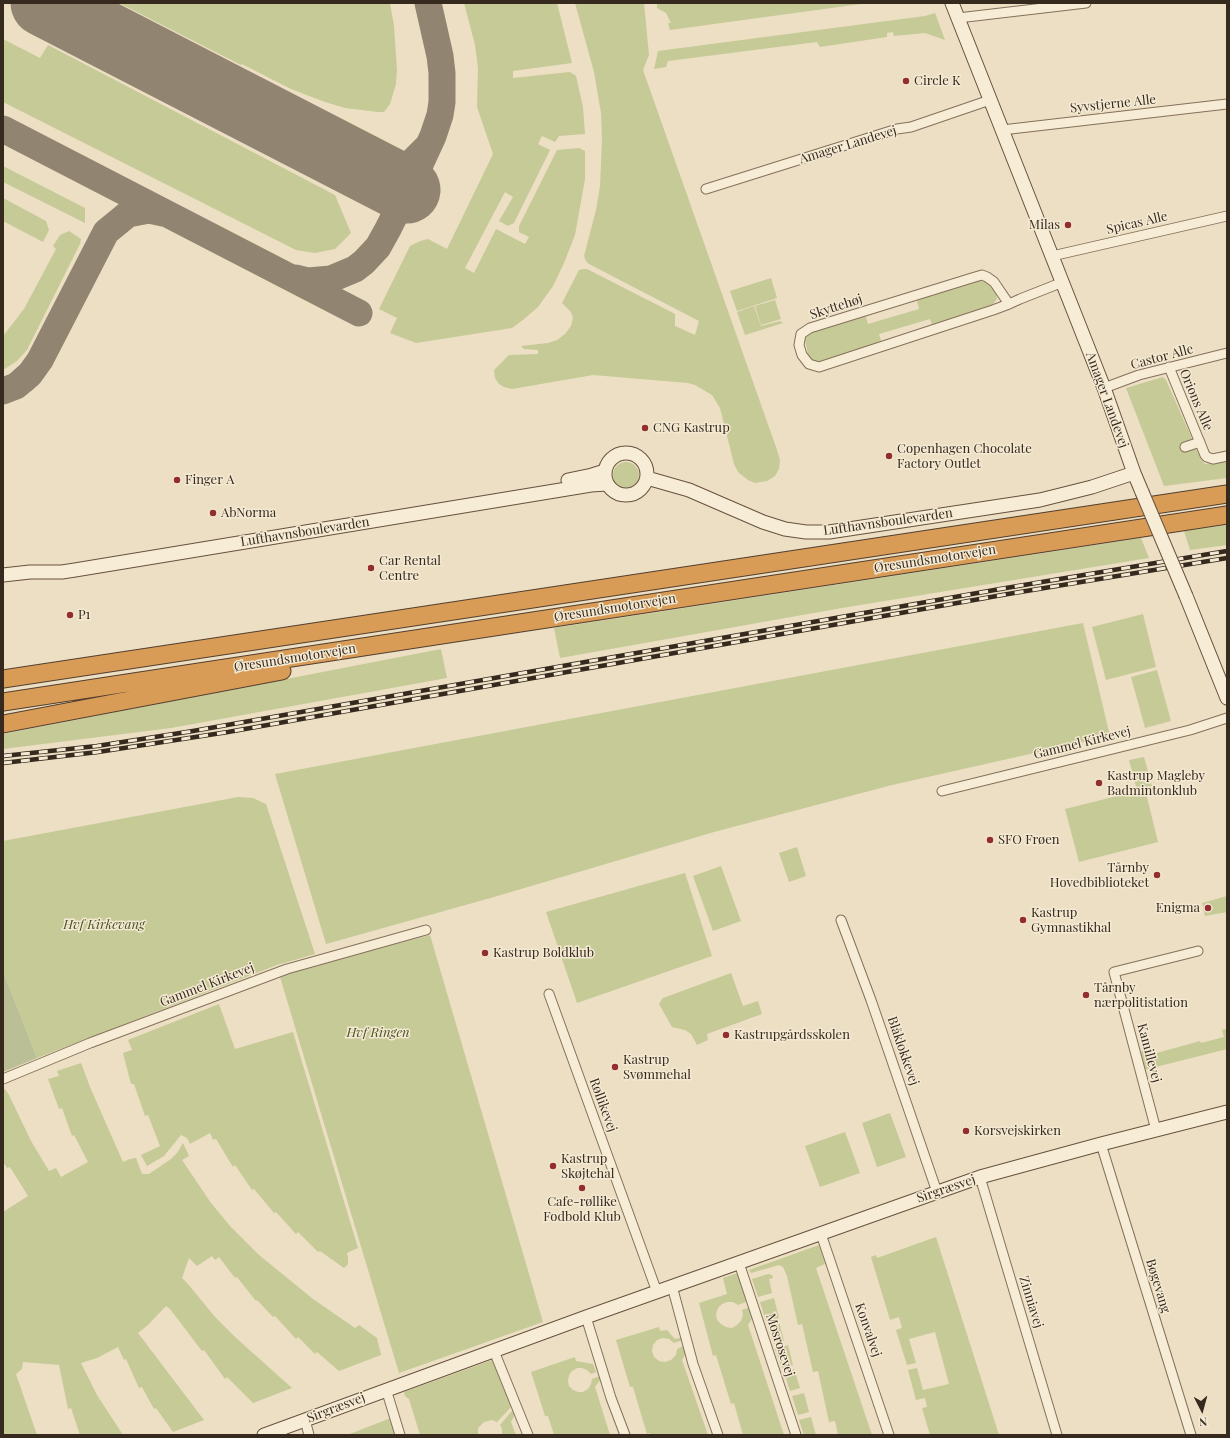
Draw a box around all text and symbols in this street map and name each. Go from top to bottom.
place label: Circle K [914,73,961,89]
marker: Circle K [901,76,911,86]
street label: Syvstjerne Alle [1069,92,1157,116]
street label: Amager Landevej [798,123,898,167]
street label: Spicas Alle [1105,208,1169,238]
place label: Milas [1029,217,1060,233]
marker: Milas [1063,220,1073,230]
street label: Skyttehøj [808,291,864,323]
street label: Castor Alle [1129,341,1195,373]
street label: Amager Landevej [1082,350,1132,450]
street label: Orions Alle [1176,367,1216,433]
place label: CNG Kastrup [653,420,730,436]
marker: CNG Kastrup [640,423,650,433]
place label: Copenhagen Chocolate Factory Outlet [897,441,1032,472]
marker: Copenhagen Chocolate Factory Outlet [884,451,894,461]
place label: Finger A [185,472,234,488]
marker: Finger A [172,475,182,485]
place label: AbNorma [221,505,276,521]
street label: Lufthavnsboulevarden [822,505,954,539]
marker: AbNorma [208,508,218,518]
street label: Lufthavnsboulevarden [239,514,371,550]
street label: Øresundsmotorvejen [873,542,997,576]
place label: Car Rental Centre [379,553,441,584]
marker: Car Rental Centre [366,563,376,573]
street label: Øresundsmotorvejen [553,591,677,625]
place label: P1 [78,607,90,623]
marker: P1 [65,610,75,620]
street label: Øresundsmotorvejen [233,641,357,675]
street label: Gammel Kirkevej [1032,723,1132,763]
place label: Kastrup Magleby Badmintonklub [1107,768,1205,799]
marker: Kastrup Magleby Badmintonklub [1094,778,1104,788]
place label: SFO Frøen [998,832,1060,848]
marker: SFO Frøen [985,835,995,845]
place label: Tårnby Hovedbiblioteket [1050,860,1149,891]
marker: Tårnby Hovedbiblioteket [1152,870,1162,880]
place label: Enigma [1156,900,1200,916]
marker: Enigma [1203,903,1213,913]
place label: Kastrup Gymnastikhal [1031,905,1111,936]
marker: Kastrup Gymnastikhal [1018,915,1028,925]
park label: Hvf Kirkevang [63,917,145,933]
place label: Kastrup Boldklub [493,945,594,961]
marker: Kastrup Boldklub [480,948,490,958]
street label: Gammel Kirkevej [158,960,256,1010]
place label: Tårnby nærpolitistation [1094,980,1188,1011]
marker: Tårnby nærpolitistation [1081,990,1091,1000]
street label: Blåklokkevej [884,1014,922,1088]
street label: Kamillevej [1134,1022,1164,1084]
park label: Hvf Ringen [346,1025,410,1041]
place label: Kastrupgårdsskolen [734,1027,850,1043]
marker: Kastrupgårdsskolen [721,1030,731,1040]
place label: Kastrup Svømmehal [623,1052,691,1083]
marker: Kastrup Svømmehal [610,1062,620,1072]
street label: Røllikevej [586,1076,620,1134]
place label: Korsvejskirken [974,1123,1061,1139]
marker: Korsvejskirken [961,1126,971,1136]
place label: Kastrup Skøjtehal [561,1151,614,1182]
marker: Kastrup Skøjtehal [548,1161,558,1171]
street label: Sirgræsvej [915,1172,977,1206]
marker: Cafe-røllike Fodbold Klub [577,1183,587,1193]
place label: Cafe-røllike Fodbold Klub [543,1194,621,1225]
street label: Bøgevang [1142,1257,1174,1315]
street label: Zinniavej [1016,1274,1046,1330]
street label: Konvalvej [852,1301,884,1359]
street label: Mosrosevej [762,1312,798,1378]
street label: Sirgræsvej [305,1390,367,1426]
north arrow [1182,1390,1222,1430]
text: N [1199,1415,1208,1430]

